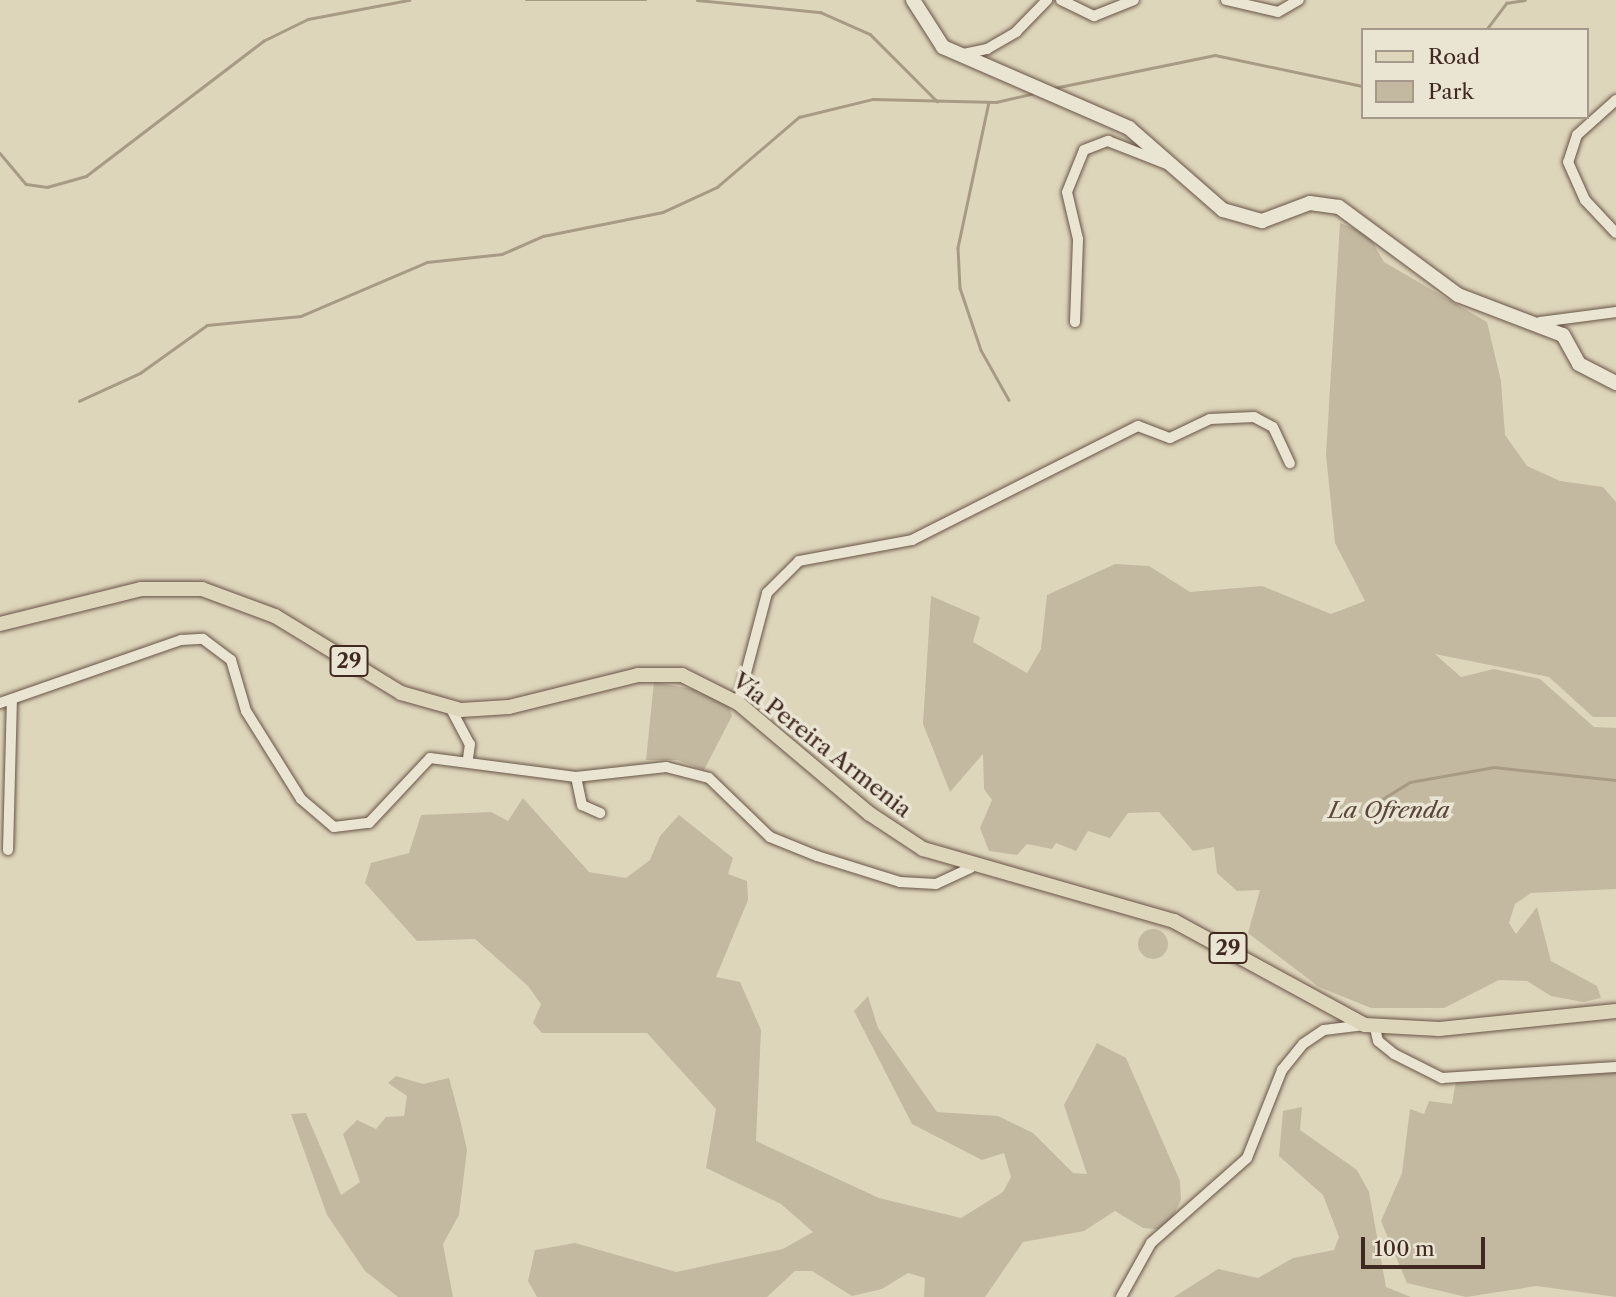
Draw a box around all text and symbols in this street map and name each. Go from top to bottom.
legend [1360,28,1588,119]
text: Road [1428,44,1480,69]
text: Park [1428,79,1474,104]
road number: 29 [328,644,370,678]
street label: Vía Pereira Armenia [727,666,917,824]
park label: La Ofrenda [1328,796,1450,824]
road number: 29 [1207,930,1249,965]
scale bar [1364,1224,1488,1268]
text: 100 m [1374,1236,1435,1261]

